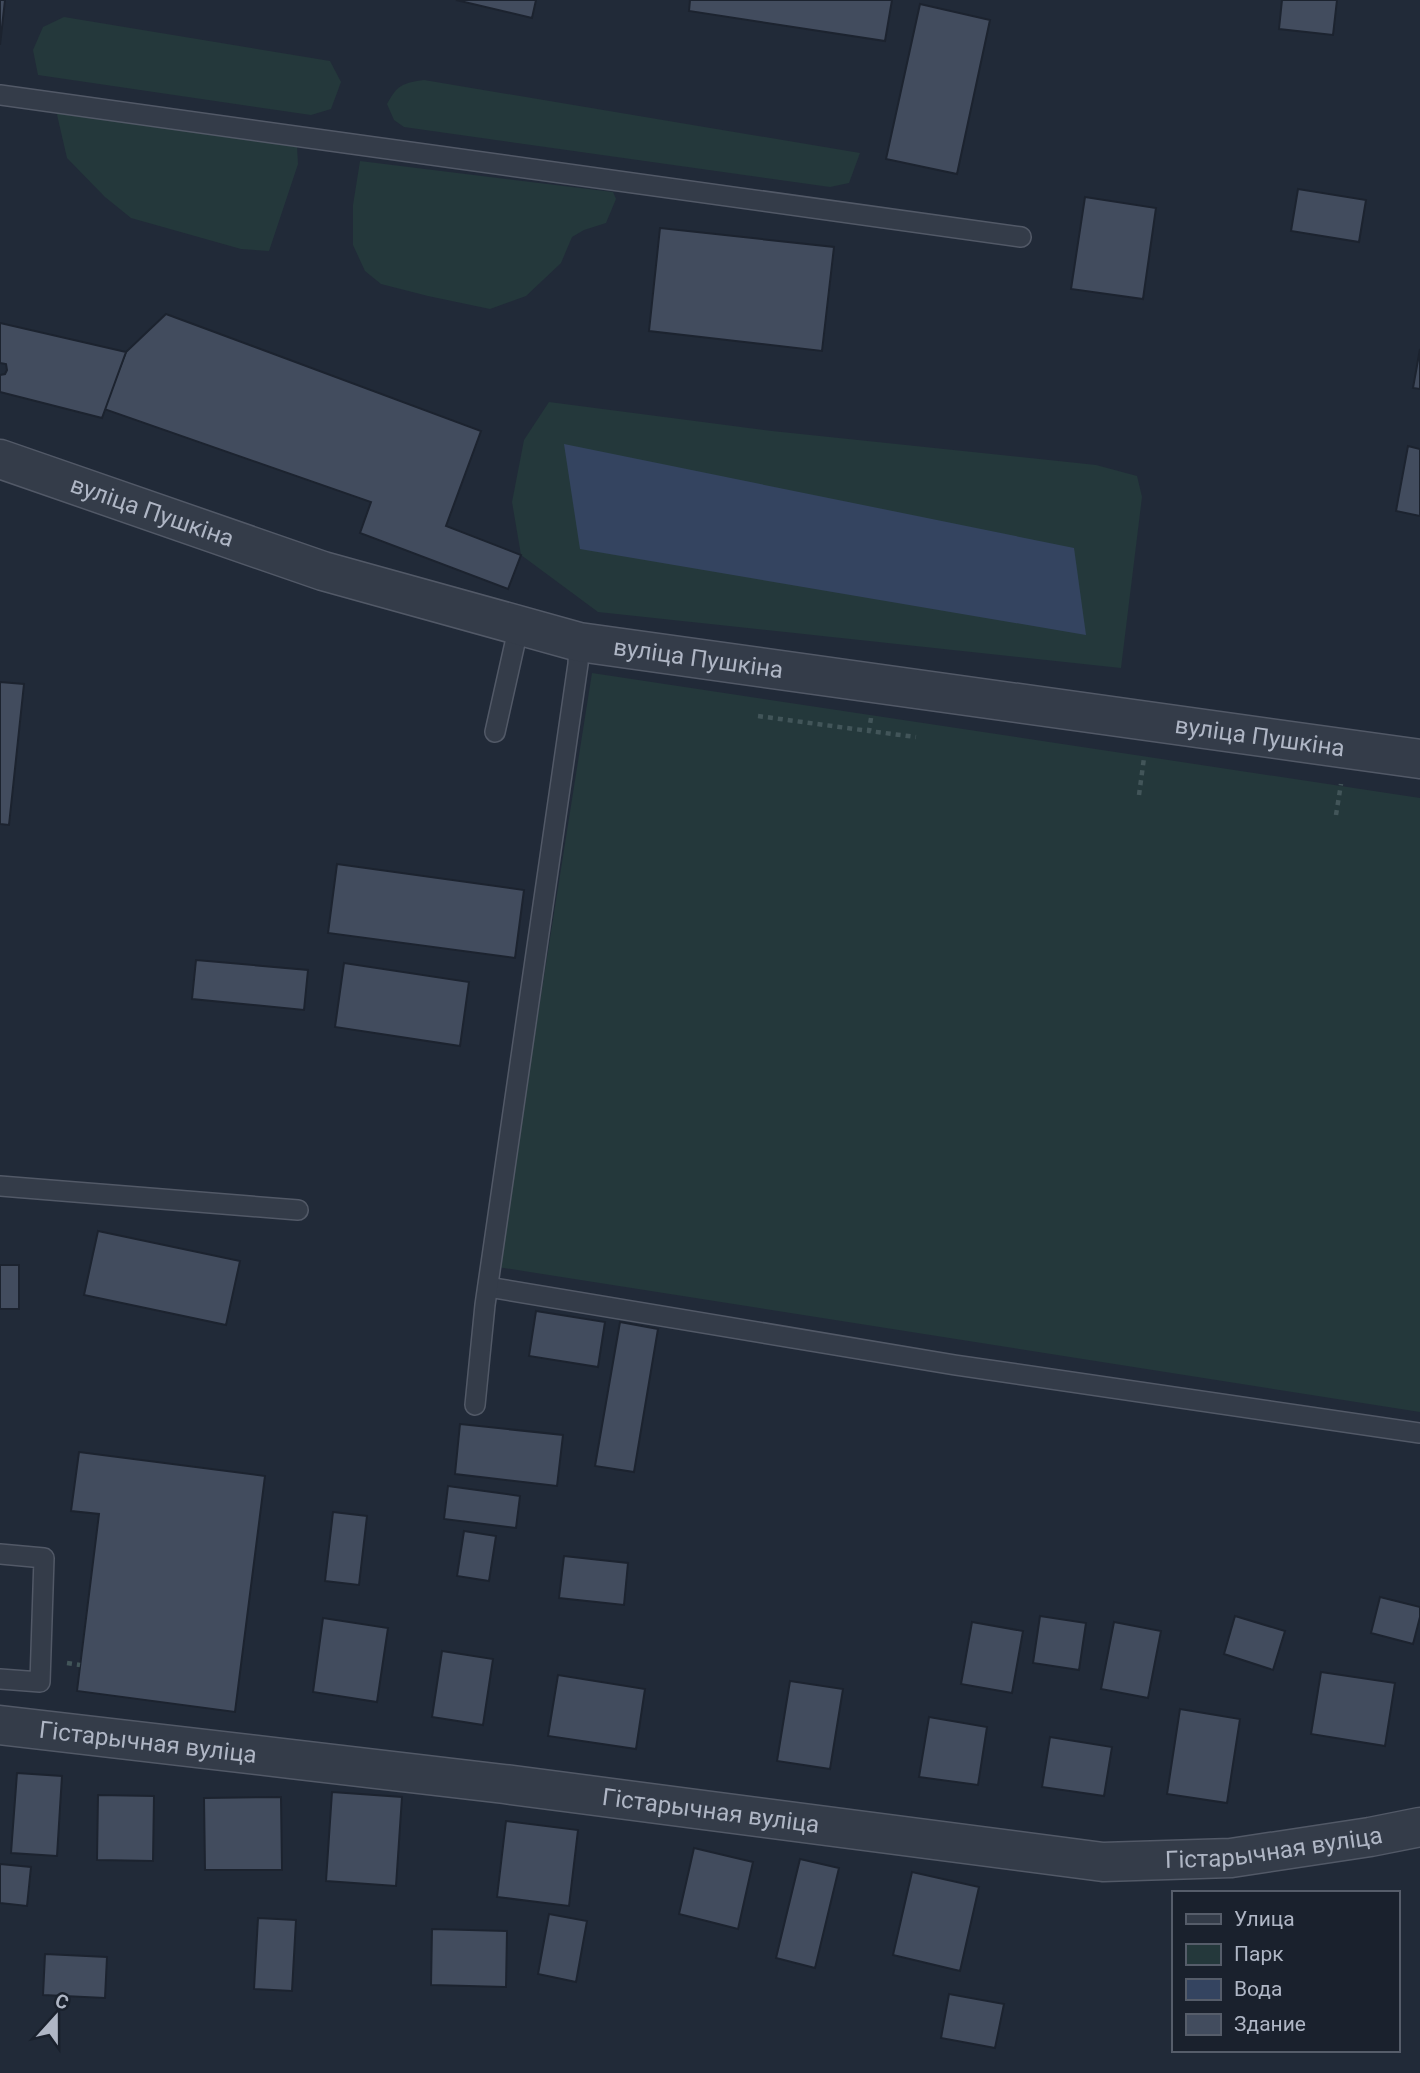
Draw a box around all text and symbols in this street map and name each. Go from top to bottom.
street label: вуліца Пушкіна [67,470,238,553]
street label: вуліца Пушкіна [612,633,785,684]
street label: вуліца Пушкіна [1173,711,1347,762]
street label: Гістарычная вуліца [38,1716,258,1769]
street label: Гістарычная вуліца [600,1783,821,1839]
street label: Гістарычная вуліца [1165,1821,1385,1874]
legend [1172,1891,1399,2052]
text: Улица [1234,1907,1295,1931]
text: Парк [1234,1942,1284,1966]
text: Вода [1234,1977,1282,2001]
north arrow [21,1982,91,2052]
text: С [52,1989,72,2015]
text: Здание [1234,2012,1306,2036]

